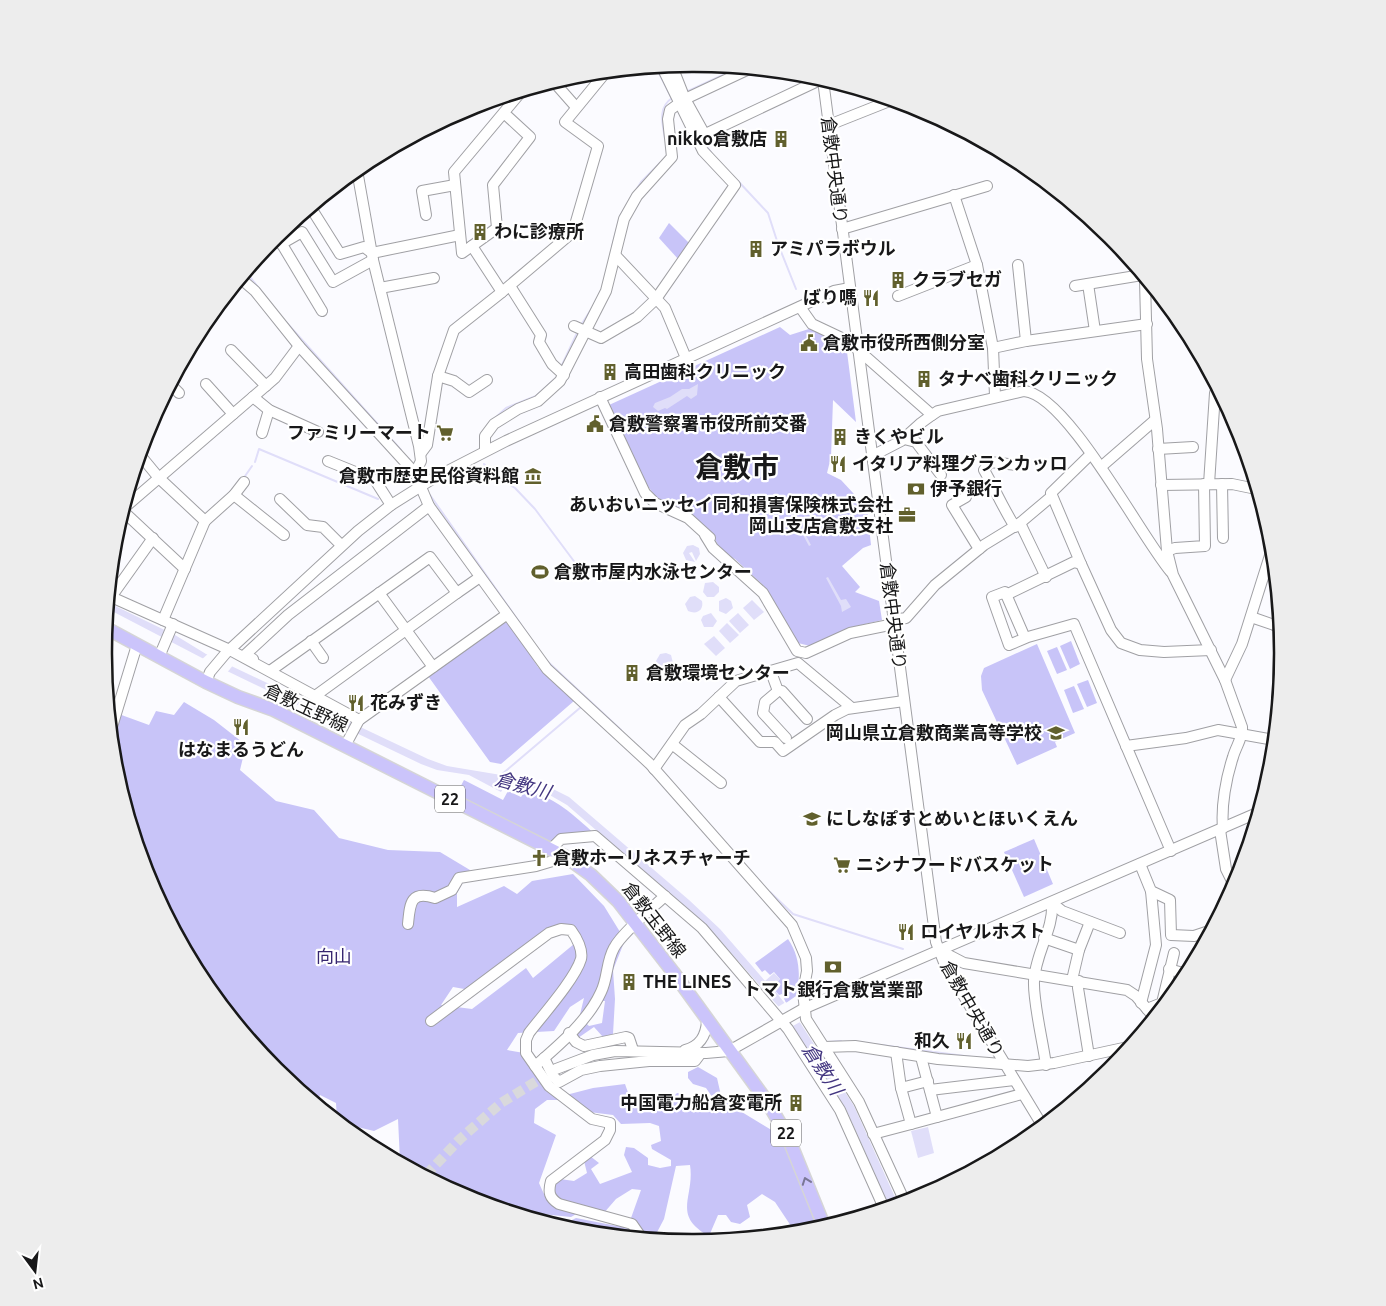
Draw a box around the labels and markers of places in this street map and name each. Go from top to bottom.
place label: nikko倉敷店 [667,128,767,148]
building icon: nikko倉敷店 [771,129,791,149]
place label: わに診療所 [494,221,584,241]
building icon: わに診療所 [470,222,490,242]
place label: アミパラボウル [770,238,896,258]
building icon: アミパラボウル [746,239,766,259]
place label: クラブセガ [912,269,1002,289]
building icon: クラブセガ [888,270,908,290]
place label: ばり嗎 [803,287,857,307]
restaurant icon: ばり嗎 [861,288,881,308]
place label: 倉敷市役所西側分室 [823,332,985,352]
public building icon: 倉敷市役所西側分室 [799,333,819,353]
place label: 高田歯科クリニック [624,361,786,381]
building icon: 高田歯科クリニック [600,362,620,382]
place label: タナベ歯科クリニック [938,368,1118,388]
building icon: タナベ歯科クリニック [914,369,934,389]
place label: 倉敷警察署市役所前交番 [609,413,807,433]
public building icon: 倉敷警察署市役所前交番 [585,414,605,434]
place label: ファミリーマート [287,422,431,442]
supermarket icon: ファミリーマート [435,423,455,443]
place label: きくやビル [854,426,944,446]
building icon: きくやビル [830,427,850,447]
place label: イタリア料理グランカッロ [852,453,1067,473]
restaurant icon: イタリア料理グランカッロ [828,454,848,474]
place label: 倉敷市歴史民俗資料館 [339,465,519,485]
museum icon: 倉敷市歴史民俗資料館 [523,466,543,486]
place label: 伊予銀行 [930,478,1002,498]
bank icon: 伊予銀行 [906,479,926,499]
place label: あいおいニッセイ同和損害保険株式会社 岡山支店倉敷支社 [569,494,893,535]
office icon: あいおいニッセイ同和損害保険株式会社 岡山支店倉敷支社 [897,505,917,525]
place label: 倉敷市屋内水泳センター [554,561,752,581]
sports icon: 倉敷市屋内水泳センター [530,562,550,582]
place label: 倉敷環境センター [646,662,790,682]
building icon: 倉敷環境センター [622,663,642,683]
place label: 花みずき [370,692,442,712]
restaurant icon: 花みずき [346,693,366,713]
restaurant icon: はなまるうどん [231,717,251,737]
place label: 岡山県立倉敷商業高等学校 [826,722,1042,742]
school or university icon: 岡山県立倉敷商業高等学校 [1046,723,1066,743]
place label: はなまるうどん [178,739,304,759]
place label: にしなぽすとめいとほいくえん [826,808,1078,828]
school or university icon: にしなぽすとめいとほいくえん [802,809,822,829]
place label: 倉敷ホーリネスチャーチ [553,847,751,867]
church icon: 倉敷ホーリネスチャーチ [529,848,549,868]
place label: ニシナフードバスケット [856,854,1054,874]
supermarket icon: ニシナフードバスケット [832,855,852,875]
place label: ロイヤルホスト [920,921,1045,941]
restaurant icon: ロイヤルホスト [896,922,916,942]
bank icon: トマト銀行倉敷営業部 [823,957,843,977]
place label: THE LINES [643,971,732,991]
building icon: THE LINES [619,972,639,992]
place label: トマト銀行倉敷営業部 [743,979,923,999]
place label: 和久 [914,1030,950,1050]
restaurant icon: 和久 [954,1031,974,1051]
place label: 中国電力船倉変電所 [620,1092,782,1112]
building icon: 中国電力船倉変電所 [786,1093,806,1113]

